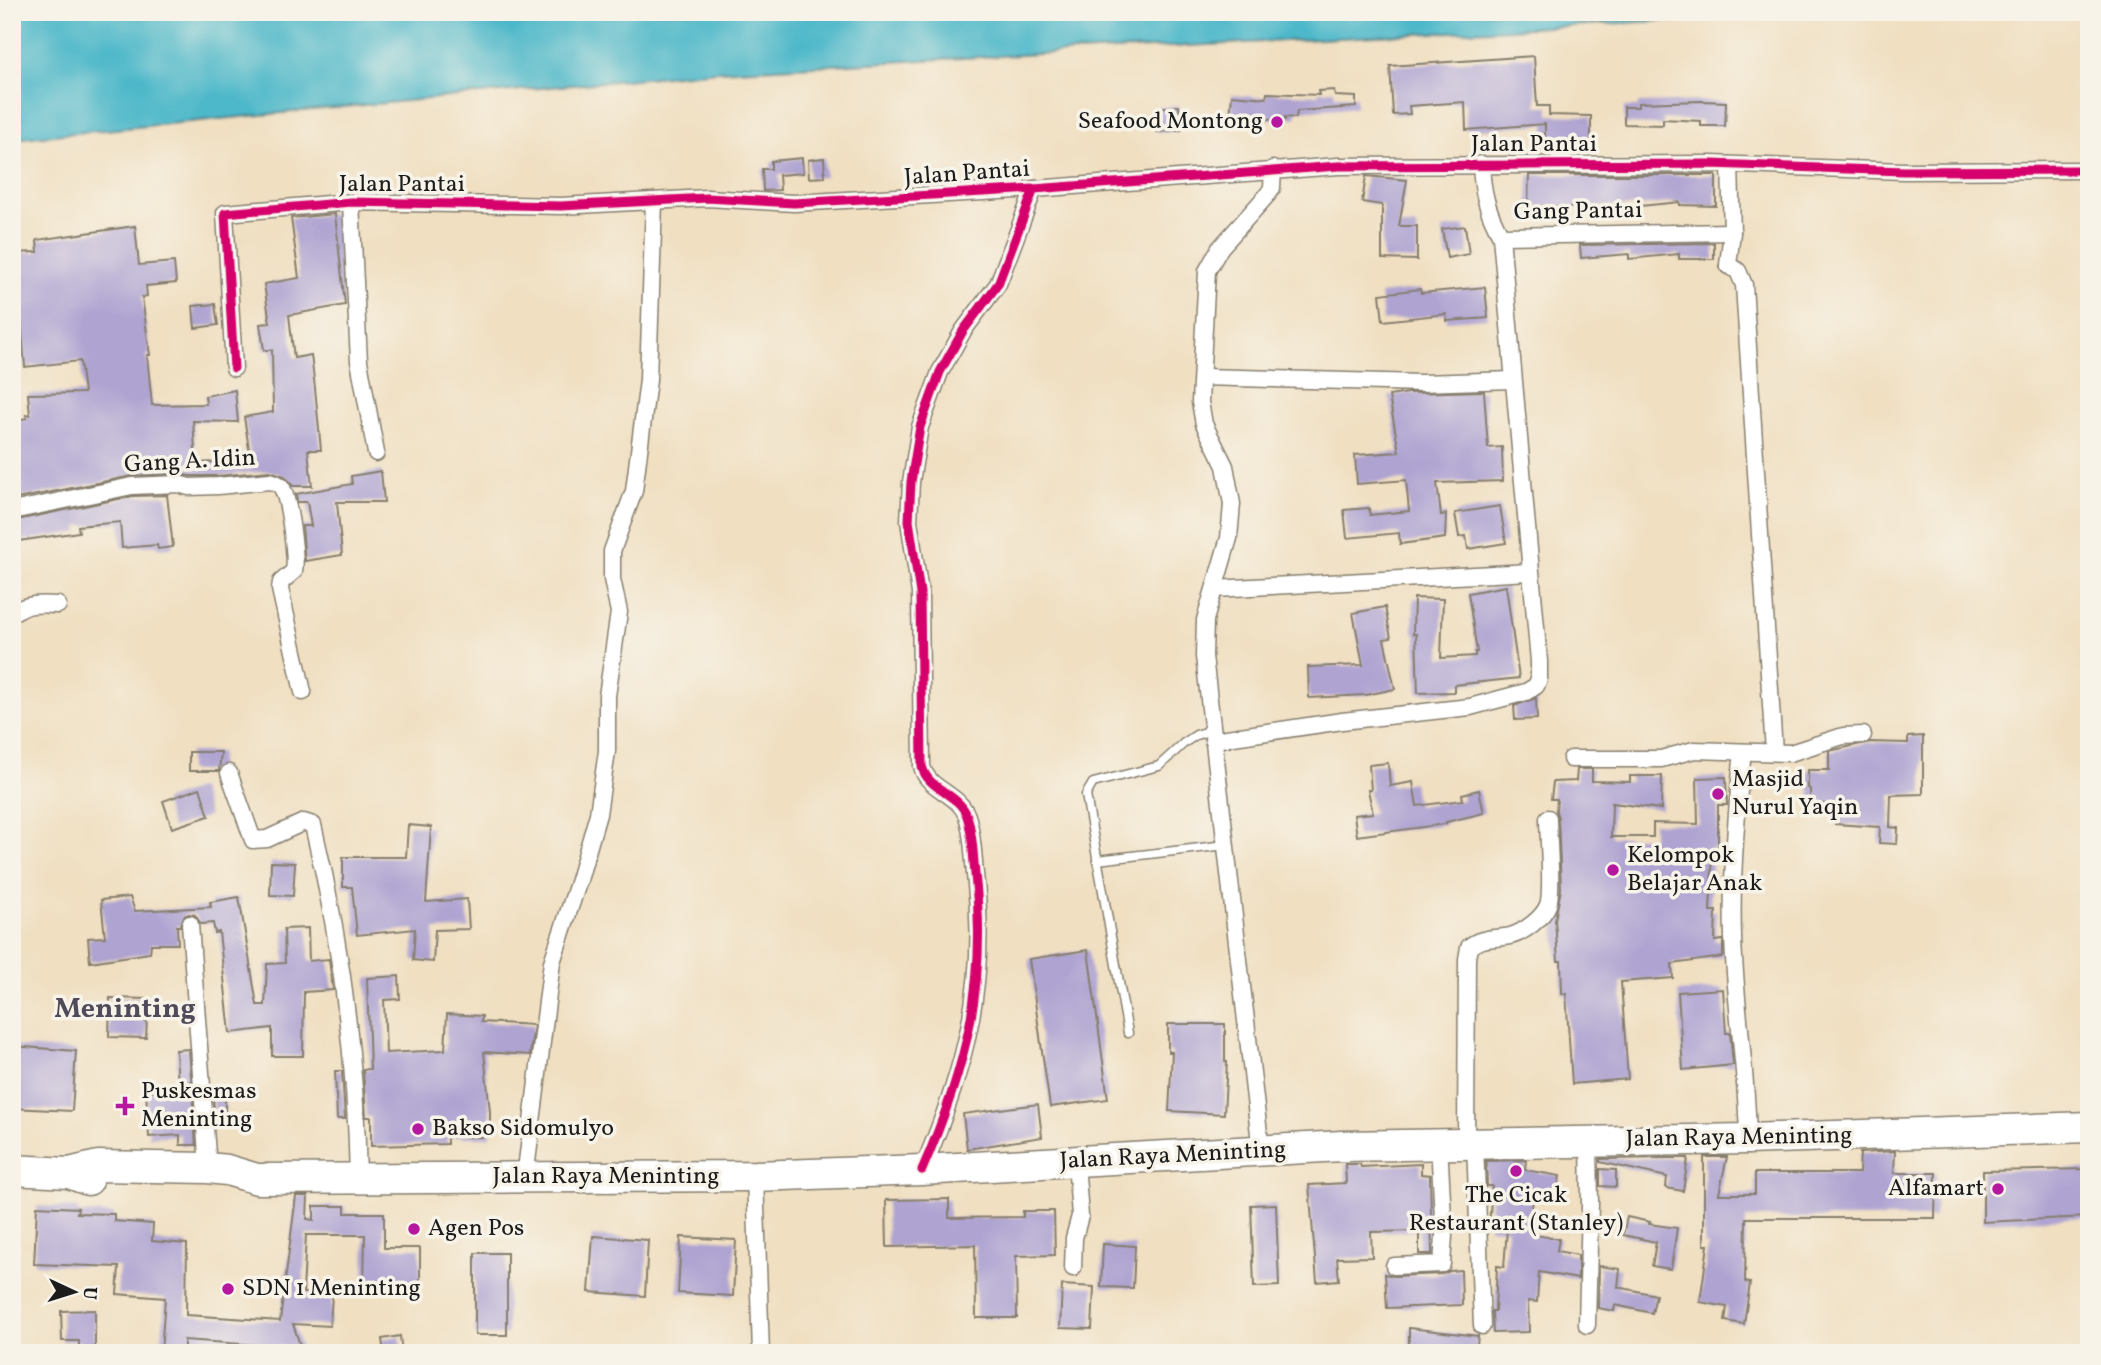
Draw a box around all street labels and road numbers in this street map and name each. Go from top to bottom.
street label: Jalan Pantai [1471,128,1597,162]
street label: Jalan Pantai [903,153,1031,195]
street label: Jalan Pantai [339,168,465,202]
street label: Gang Pantai [1513,194,1643,230]
street label: Gang A. Idin [123,442,257,482]
street label: Jalan Raya Meninting [1625,1119,1853,1157]
street label: Jalan Raya Meninting [1059,1133,1287,1179]
street label: Jalan Raya Meninting [493,1160,719,1194]

